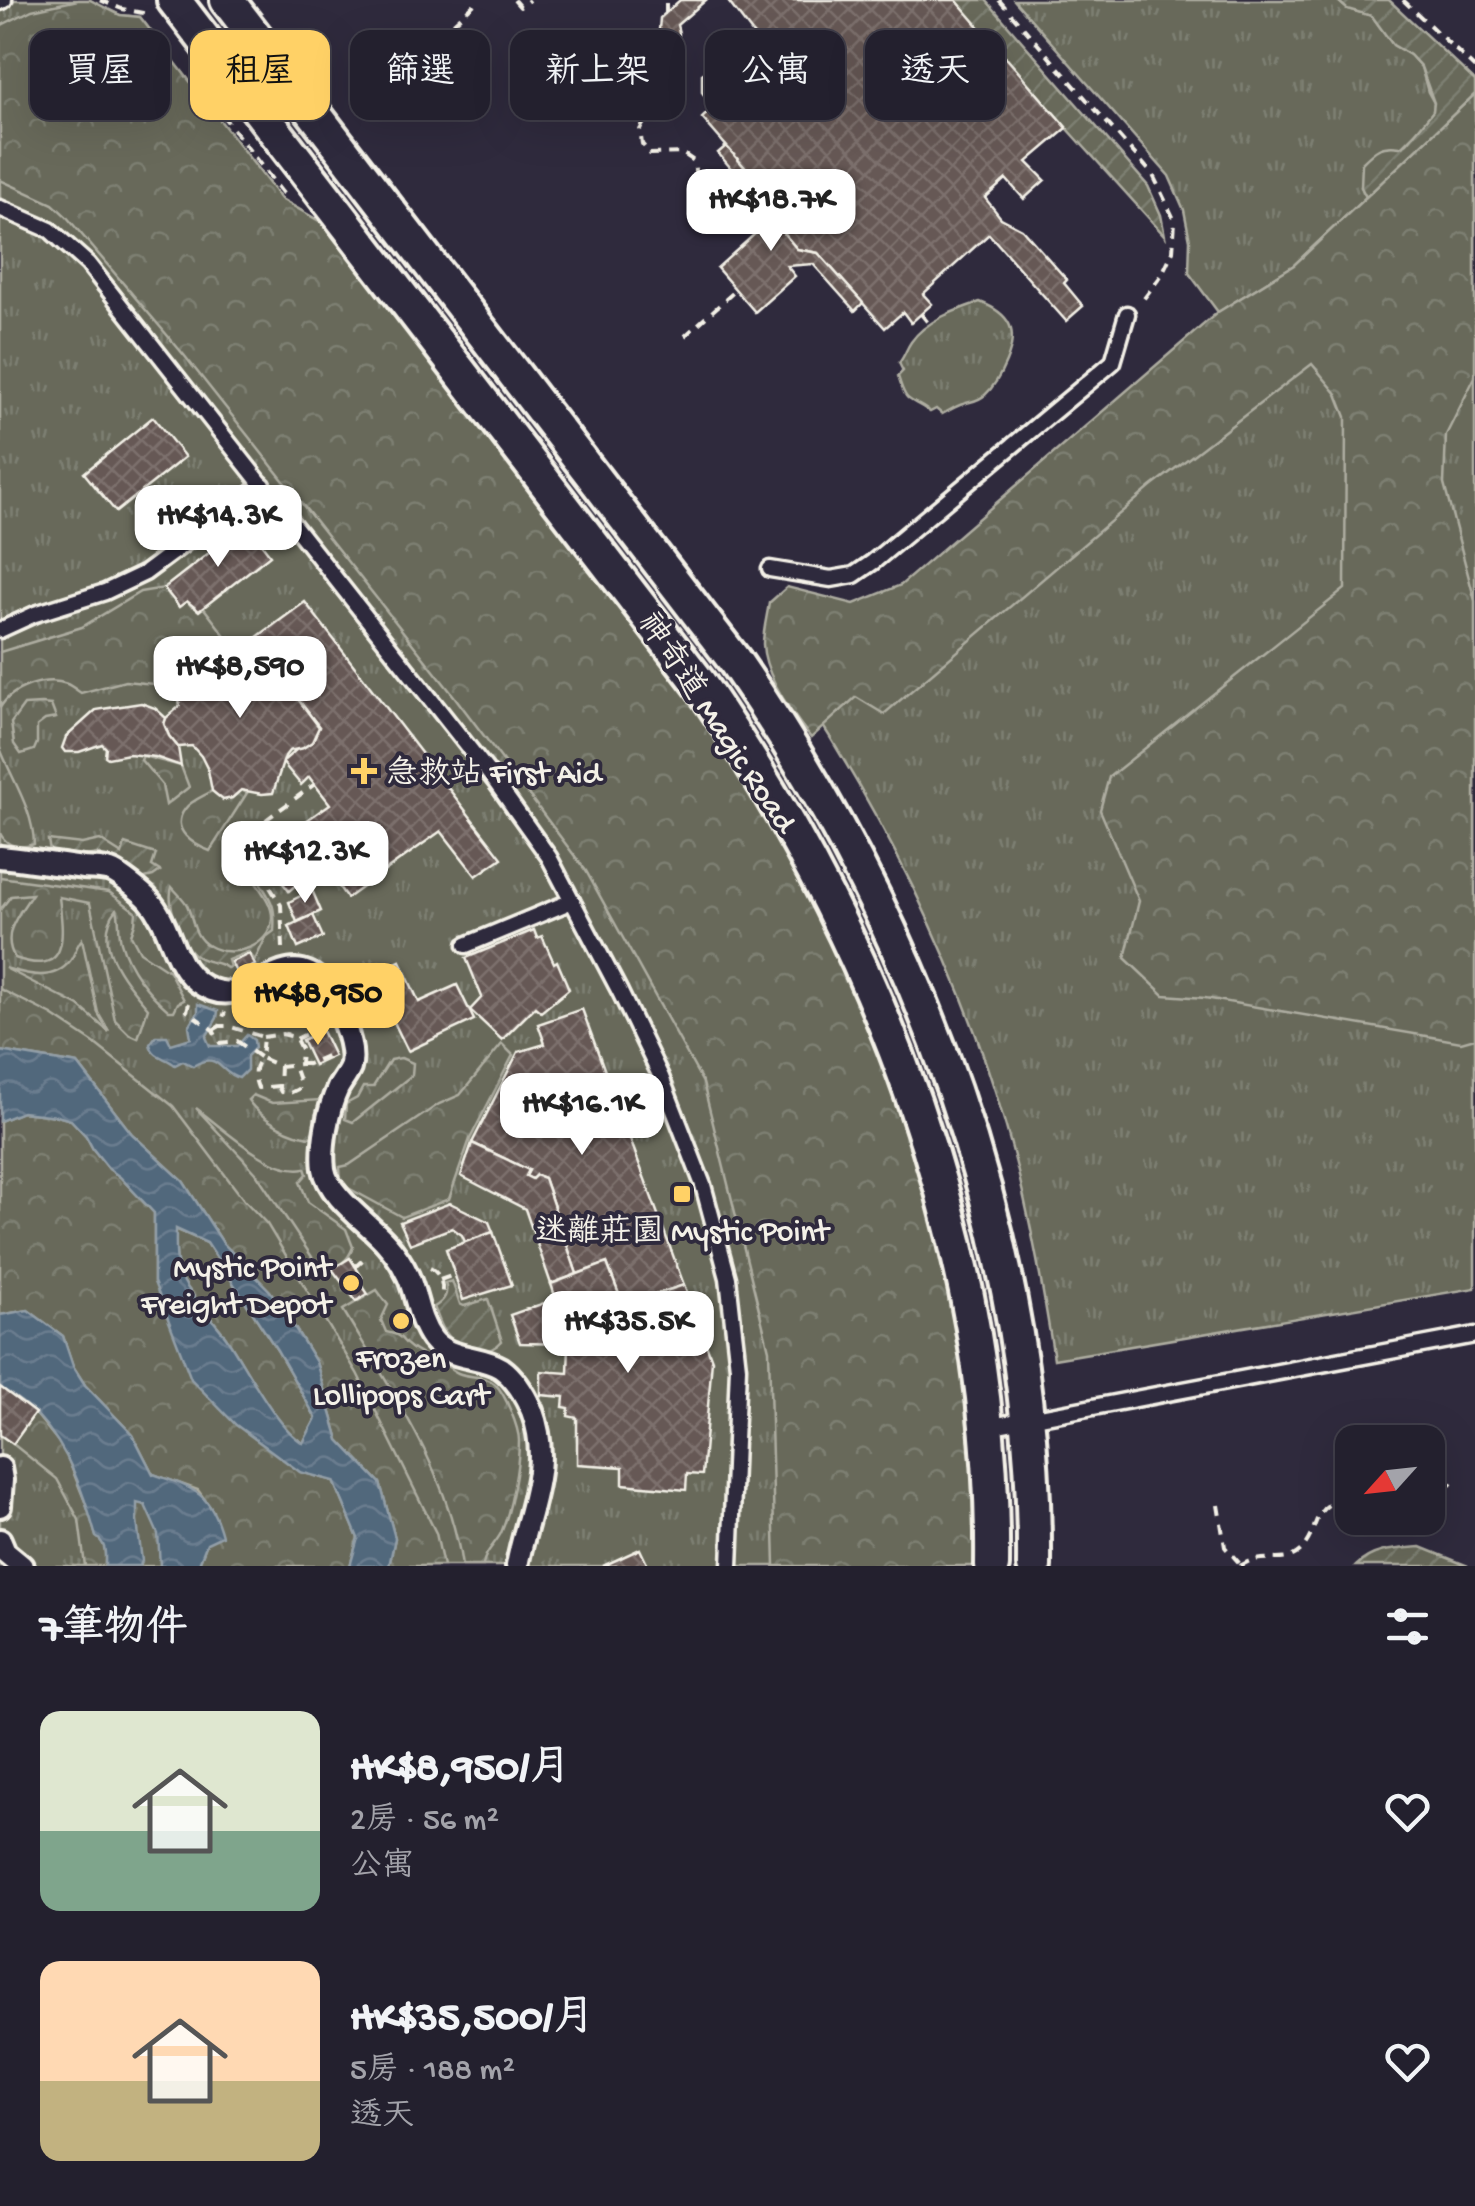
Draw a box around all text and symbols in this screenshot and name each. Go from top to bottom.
chip: 買屋 [30,30,170,120]
chip: 租屋 [190,30,330,120]
chip: 篩選 [350,30,490,120]
chip: 新上架 [510,30,685,120]
chip: 公寓 [705,30,845,120]
chip: 透天 [865,30,1005,120]
pin: HK$18.7K [668,169,874,254]
text: HK$18.7K [708,182,834,220]
pin: HK$14.3K [115,485,321,570]
text: HK$14.3K [157,498,279,536]
street label: 神奇道 Magic Road [627,606,805,843]
pin: HK$8,590 [137,636,343,721]
text: HK$8,590 [176,649,304,687]
place label: 急救站 First Aid [386,755,603,795]
marker: 急救站 First Aid [351,758,377,784]
pin: HK$12.3K [202,821,408,906]
text: HK$12.3K [243,834,367,872]
pin: HK$8,950 [215,963,421,1048]
text: HK$8,950 [254,976,382,1014]
pin: HK$16.1K [479,1073,685,1158]
text: HK$16.1K [522,1086,642,1124]
marker: 迷離莊園 Mystic Point [671,1183,693,1205]
place label: 迷離莊園 Mystic Point [535,1213,832,1253]
place label: Mystic Point Freight Depot [140,1251,334,1326]
marker: Mystic Point Freight Depot [340,1272,362,1294]
pin: HK$35.5K [525,1291,731,1376]
text: HK$35.5K [564,1304,692,1342]
marker: Frozen Lollipops Cart [390,1310,412,1332]
place label: Frozen Lollipops Cart [313,1342,492,1417]
north arrow [1335,1425,1445,1535]
map controls [1335,1425,1445,1535]
icon: filters [1380,1599,1435,1654]
text: 7筆物件 [40,1607,188,1656]
text: HK$8,950/月 [350,1746,571,1795]
icon: home [120,1751,240,1871]
icon: heart [1380,1784,1435,1839]
text: 2房 · 56 m² [350,1803,499,1841]
text: 公寓 [350,1849,414,1887]
text: HK$35,500/月 [350,1996,595,2045]
icon: home [120,2001,240,2121]
icon: heart [1380,2034,1435,2089]
text: 5房 · 188 m² [350,2053,515,2091]
text: 透天 [350,2099,414,2137]

